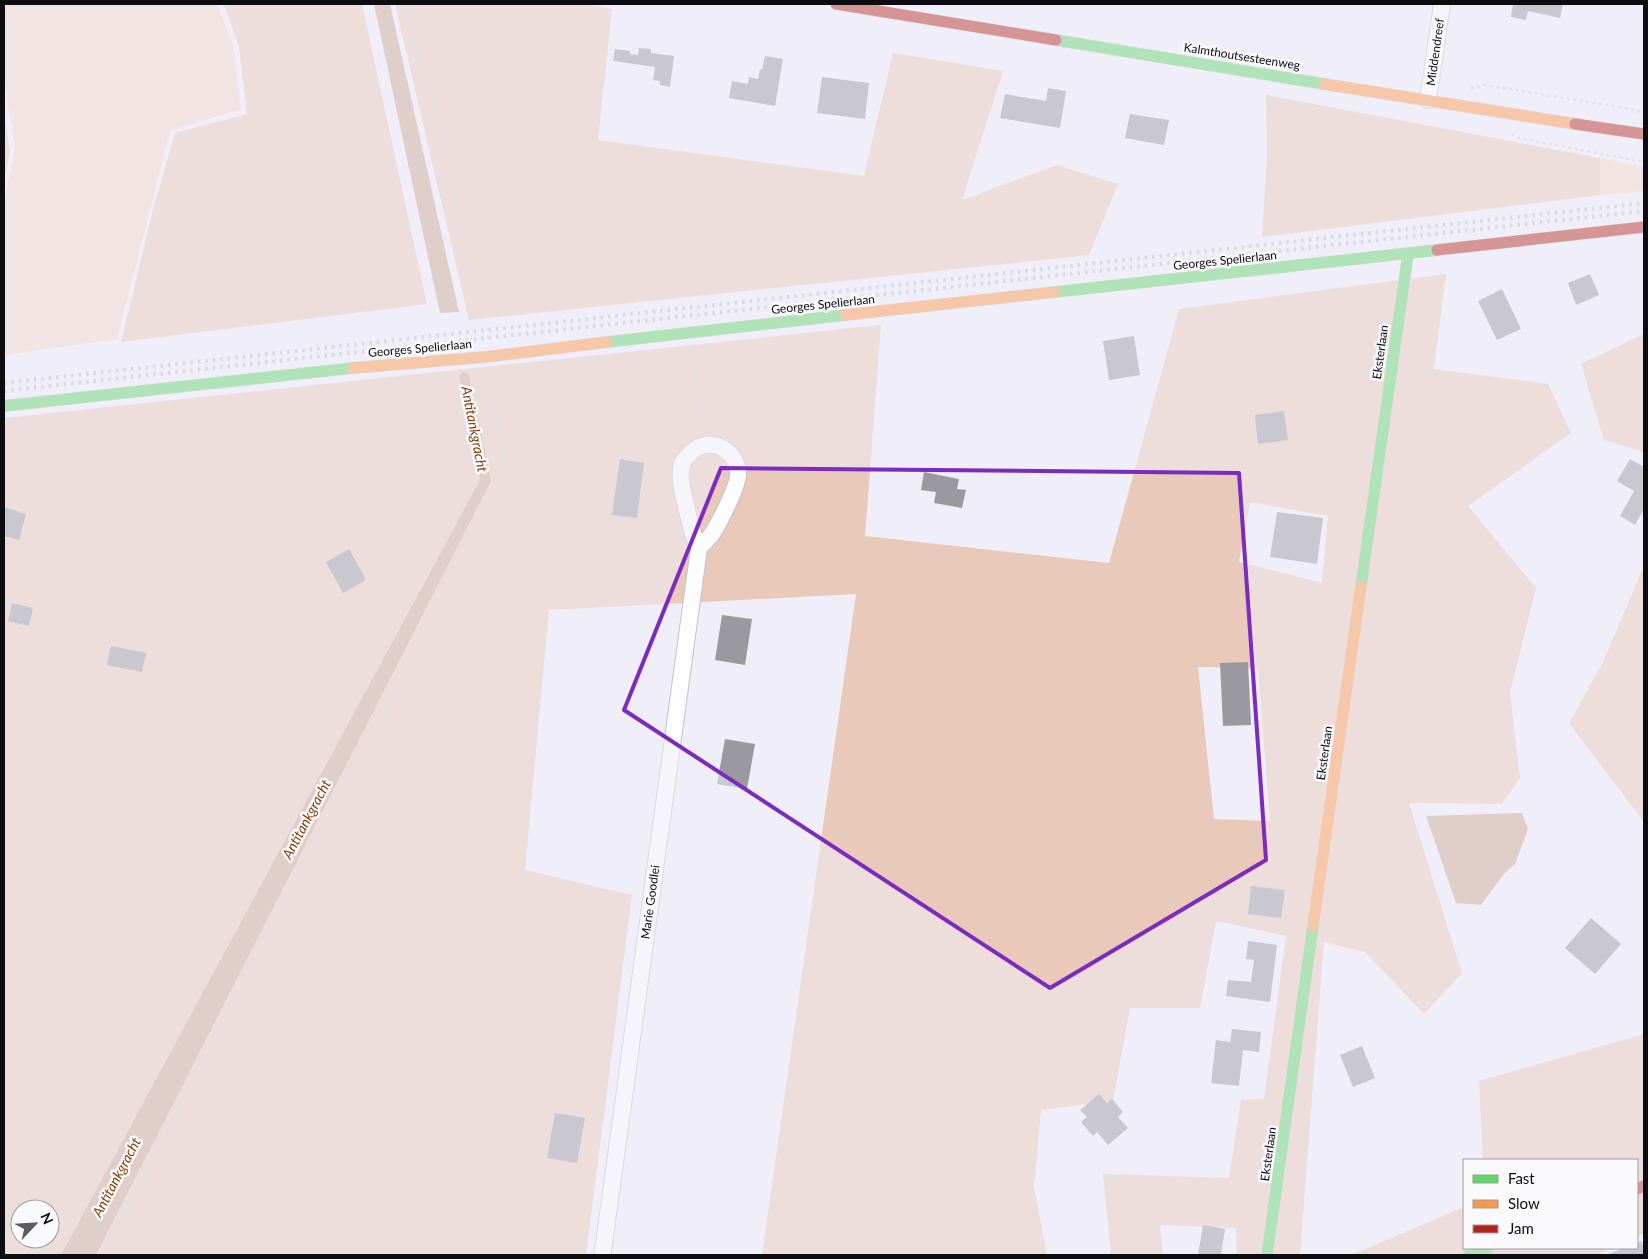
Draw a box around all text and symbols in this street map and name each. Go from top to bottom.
street label: Middendreef [1423,16,1447,87]
street label: Kalmthoutsesteenweg [1183,39,1301,73]
street label: Georges Spelierlaan [1172,247,1278,273]
street label: Georges Spelierlaan [770,291,876,317]
street label: Eksterlaan [1369,324,1391,380]
street label: Georges Spelierlaan [367,336,473,360]
water label: Antitankgracht [458,384,492,473]
street label: Eksterlaan [1313,725,1335,781]
water label: Antitankgracht [278,776,334,862]
street label: Marie Goodlei [637,864,663,940]
street label: Eksterlaan [1257,1126,1279,1182]
water label: Antitankgracht [88,1134,144,1220]
legend [1463,1159,1638,1249]
text: Fast [1508,1169,1535,1187]
text: Slow [1508,1194,1540,1212]
north arrow [10,1199,60,1249]
text: N [37,1210,57,1227]
text: Jam [1508,1219,1534,1237]

